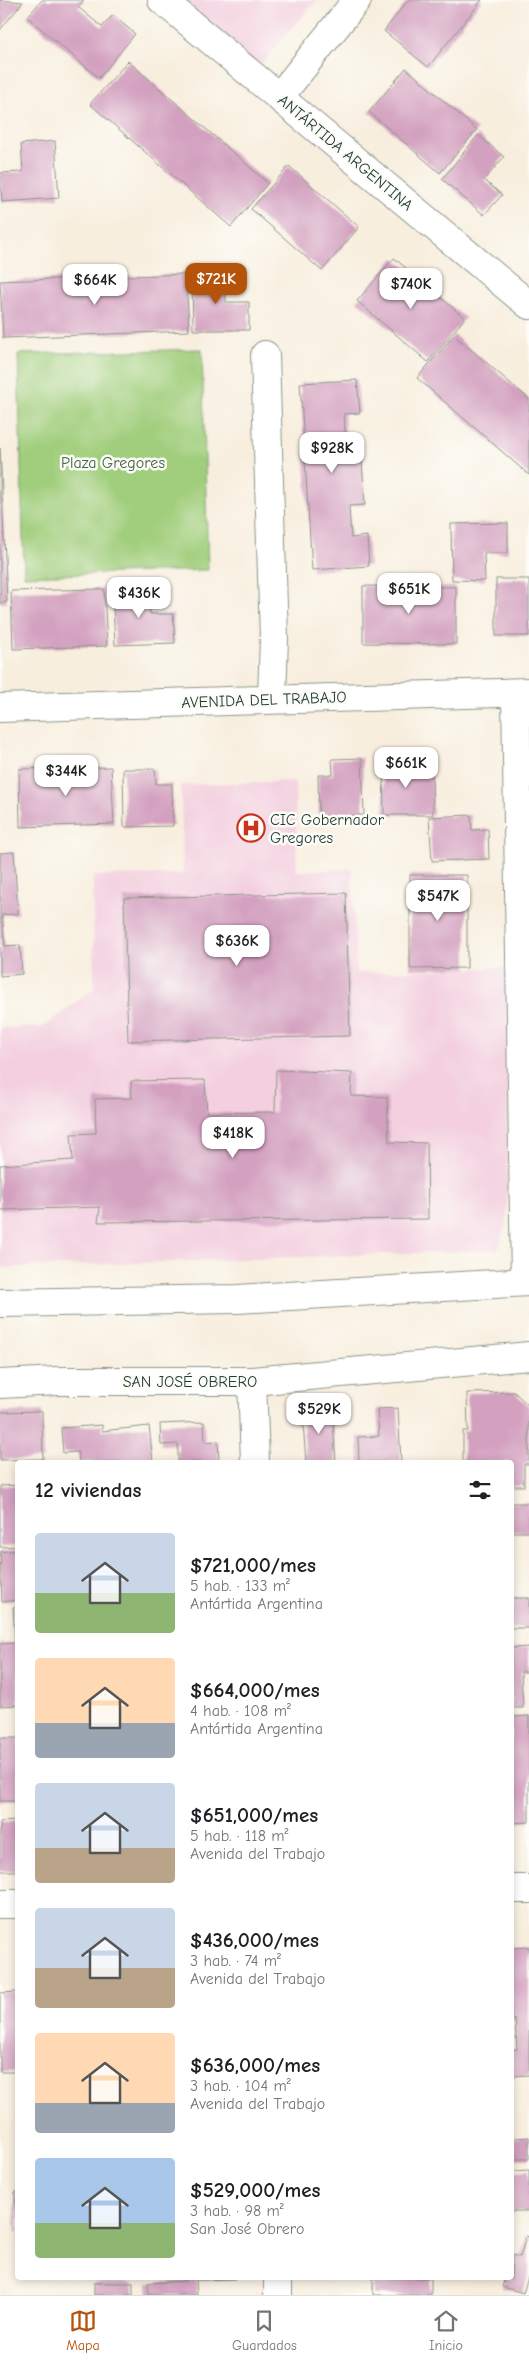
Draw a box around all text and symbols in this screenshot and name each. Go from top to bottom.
street label: ANTÁRTIDA ARGENTINA [274,90,417,214]
pin: $721K [181,262,251,305]
pin: $664K [60,264,130,306]
pin: $740K [376,268,446,310]
text: $721K [196,270,236,288]
text: $664K [74,271,116,289]
text: $740K [390,275,432,293]
pin: $928K [297,432,367,474]
text: $928K [310,439,354,457]
park label: Plaza Gregores [61,454,165,472]
pin: $651K [374,572,444,615]
pin: $436K [104,576,174,619]
text: $651K [388,580,430,598]
text: $436K [118,584,160,602]
street label: AVENIDA DEL TRABAJO [181,688,347,712]
pin: $661K [371,746,441,789]
pin: $344K [31,754,101,797]
text: $661K [385,754,427,772]
text: $344K [45,762,87,780]
place label: CIC Gobernador Gregores [270,811,385,847]
hospital icon: CIC Gobernador Gregores [236,813,266,843]
pin: $547K [403,880,473,922]
text: $547K [417,887,459,905]
pin: $636K [202,924,272,967]
text: $636K [215,932,259,950]
pin: $418K [198,1116,268,1159]
text: $418K [213,1124,253,1142]
street label: SAN JOSÉ OBRERO [123,1372,257,1391]
pin: $529K [284,1392,354,1435]
text: $529K [297,1400,341,1418]
icon: filters [466,1476,494,1504]
text: 12 viviendas [35,1478,142,1502]
icon: home [75,1553,135,1613]
text: $721,000/mes [190,1553,316,1577]
text: 5 hab. · 133 m² [190,1577,290,1595]
text: Antártida Argentina [190,1595,323,1613]
icon: home [75,1678,135,1738]
text: $664,000/mes [190,1678,320,1702]
text: 4 hab. · 108 m² [190,1702,291,1720]
text: Antártida Argentina [190,1720,323,1738]
icon: home [75,1803,135,1863]
text: $651,000/mes [190,1803,318,1827]
text: 5 hab. · 118 m² [190,1827,288,1845]
text: Avenida del Trabajo [190,1845,325,1863]
icon: home [75,1928,135,1988]
text: $436,000/mes [190,1928,319,1952]
text: 3 hab. · 74 m² [190,1952,281,1970]
text: Avenida del Trabajo [190,1970,325,1988]
icon: home [75,2053,135,2113]
text: $636,000/mes [190,2053,320,2077]
text: 3 hab. · 104 m² [190,2077,291,2095]
text: Avenida del Trabajo [190,2095,325,2113]
icon: home [75,2178,135,2238]
text: $529,000/mes [190,2178,320,2202]
text: 3 hab. · 98 m² [190,2202,284,2220]
text: San José Obrero [190,2220,304,2238]
tab: Mapa [66,2307,100,2354]
tab: Guardados [232,2307,297,2354]
tab: Inicio [429,2307,463,2354]

